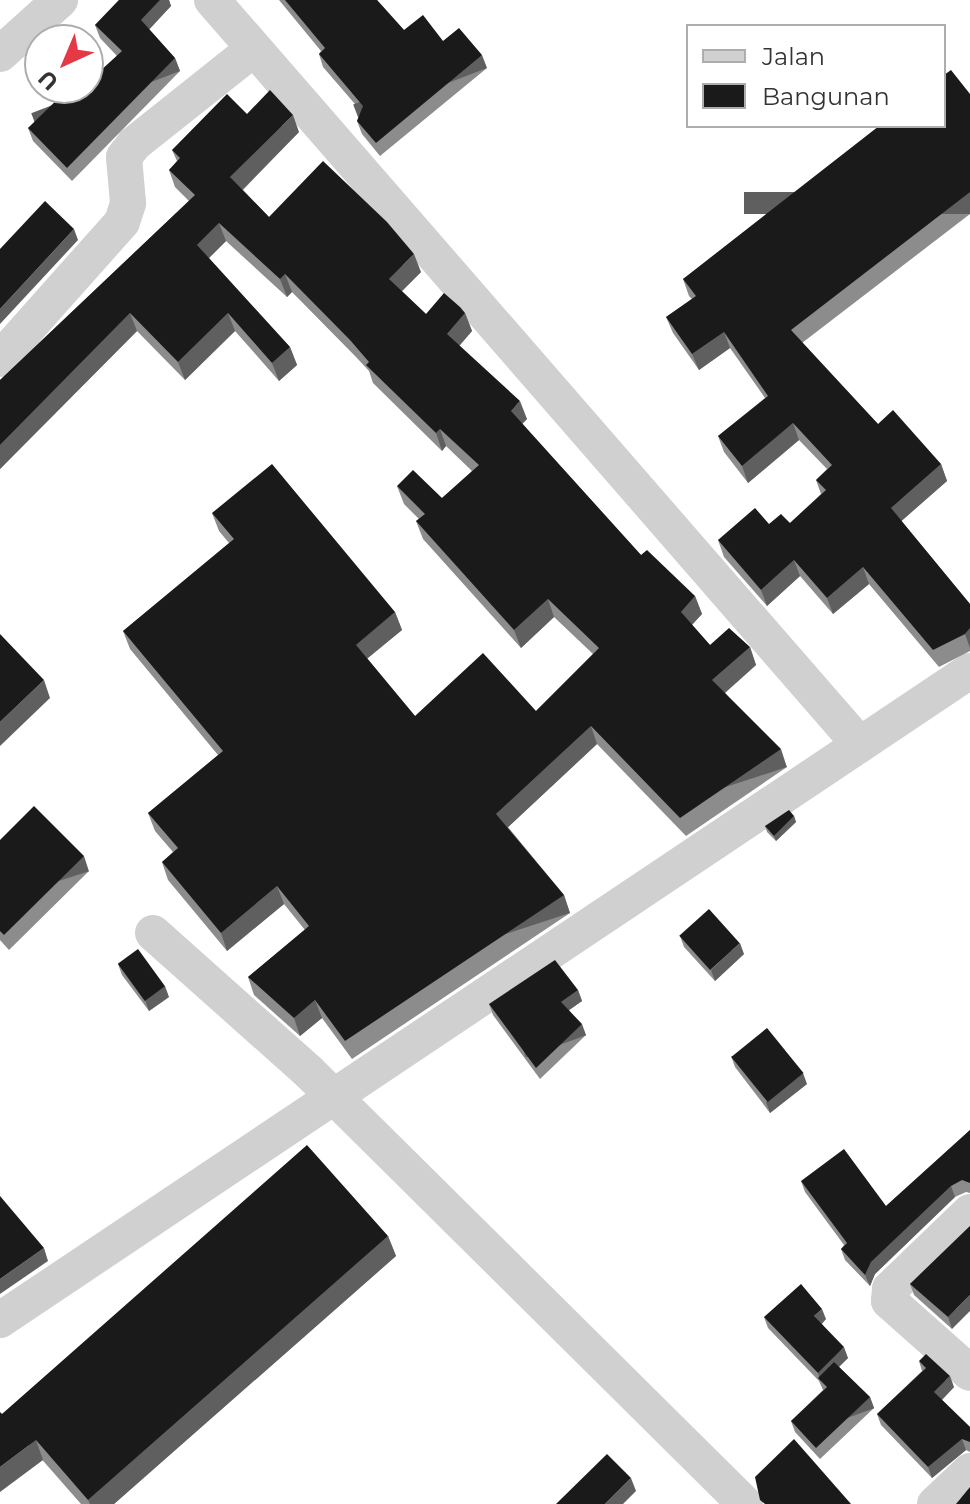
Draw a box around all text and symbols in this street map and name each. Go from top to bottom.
north arrow [24,24,104,104]
legend [686,24,946,128]
text: Jalan [762,42,825,71]
text: U [33,64,64,96]
text: Bangunan [762,82,890,111]

